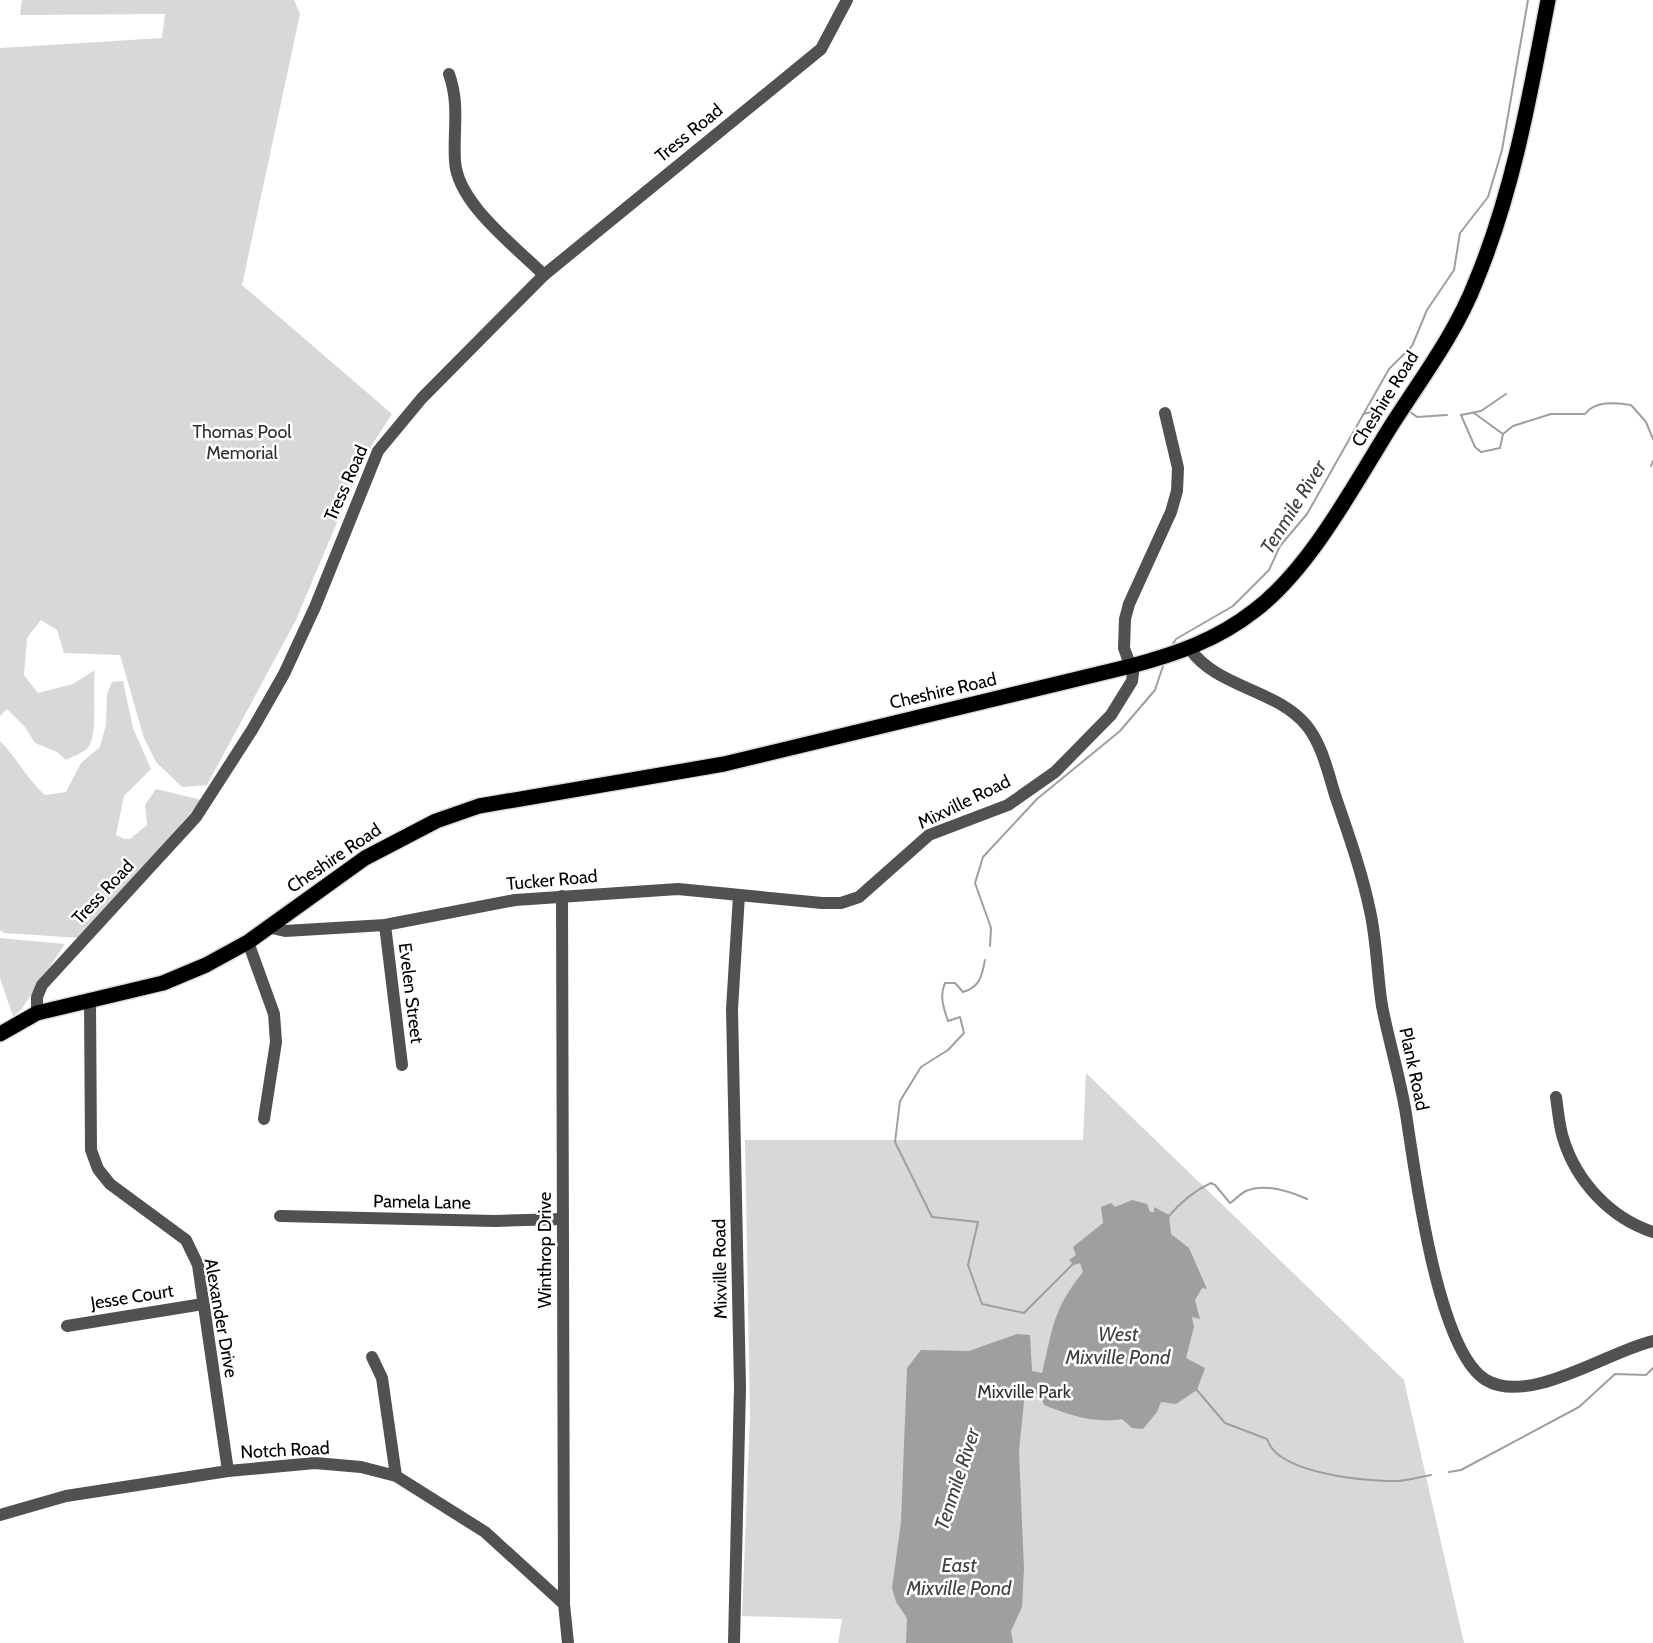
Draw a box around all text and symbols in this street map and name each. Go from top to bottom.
street label: Tress Road [651,99,727,167]
street label: Cheshire Road [1347,347,1423,451]
park label: Thomas Pool Memorial [192,421,292,464]
street label: Tress Road [320,442,372,524]
water label: Tenmile River [1255,455,1332,558]
street label: Cheshire Road [887,668,999,714]
street label: Mixville Road [914,770,1014,834]
street label: Cheshire Road [283,818,385,898]
street label: Tress Road [67,855,139,929]
street label: Tucker Road [506,865,598,895]
street label: Evelen Street [394,941,428,1045]
street label: Plank Road [1394,1025,1434,1113]
street label: Pamela Lane [373,1190,471,1214]
street label: Winthrop Drive [534,1192,556,1308]
street label: Mixville Road [708,1219,732,1319]
street label: Alexander Drive [200,1257,242,1379]
street label: Jesse Court [88,1280,175,1315]
water label: West Mixville Pond [1065,1322,1171,1369]
park label: Mixville Park [977,1381,1072,1403]
water label: Tenmile River [929,1424,985,1533]
street label: Notch Road [240,1437,330,1463]
water label: East Mixville Pond [906,1553,1012,1600]

